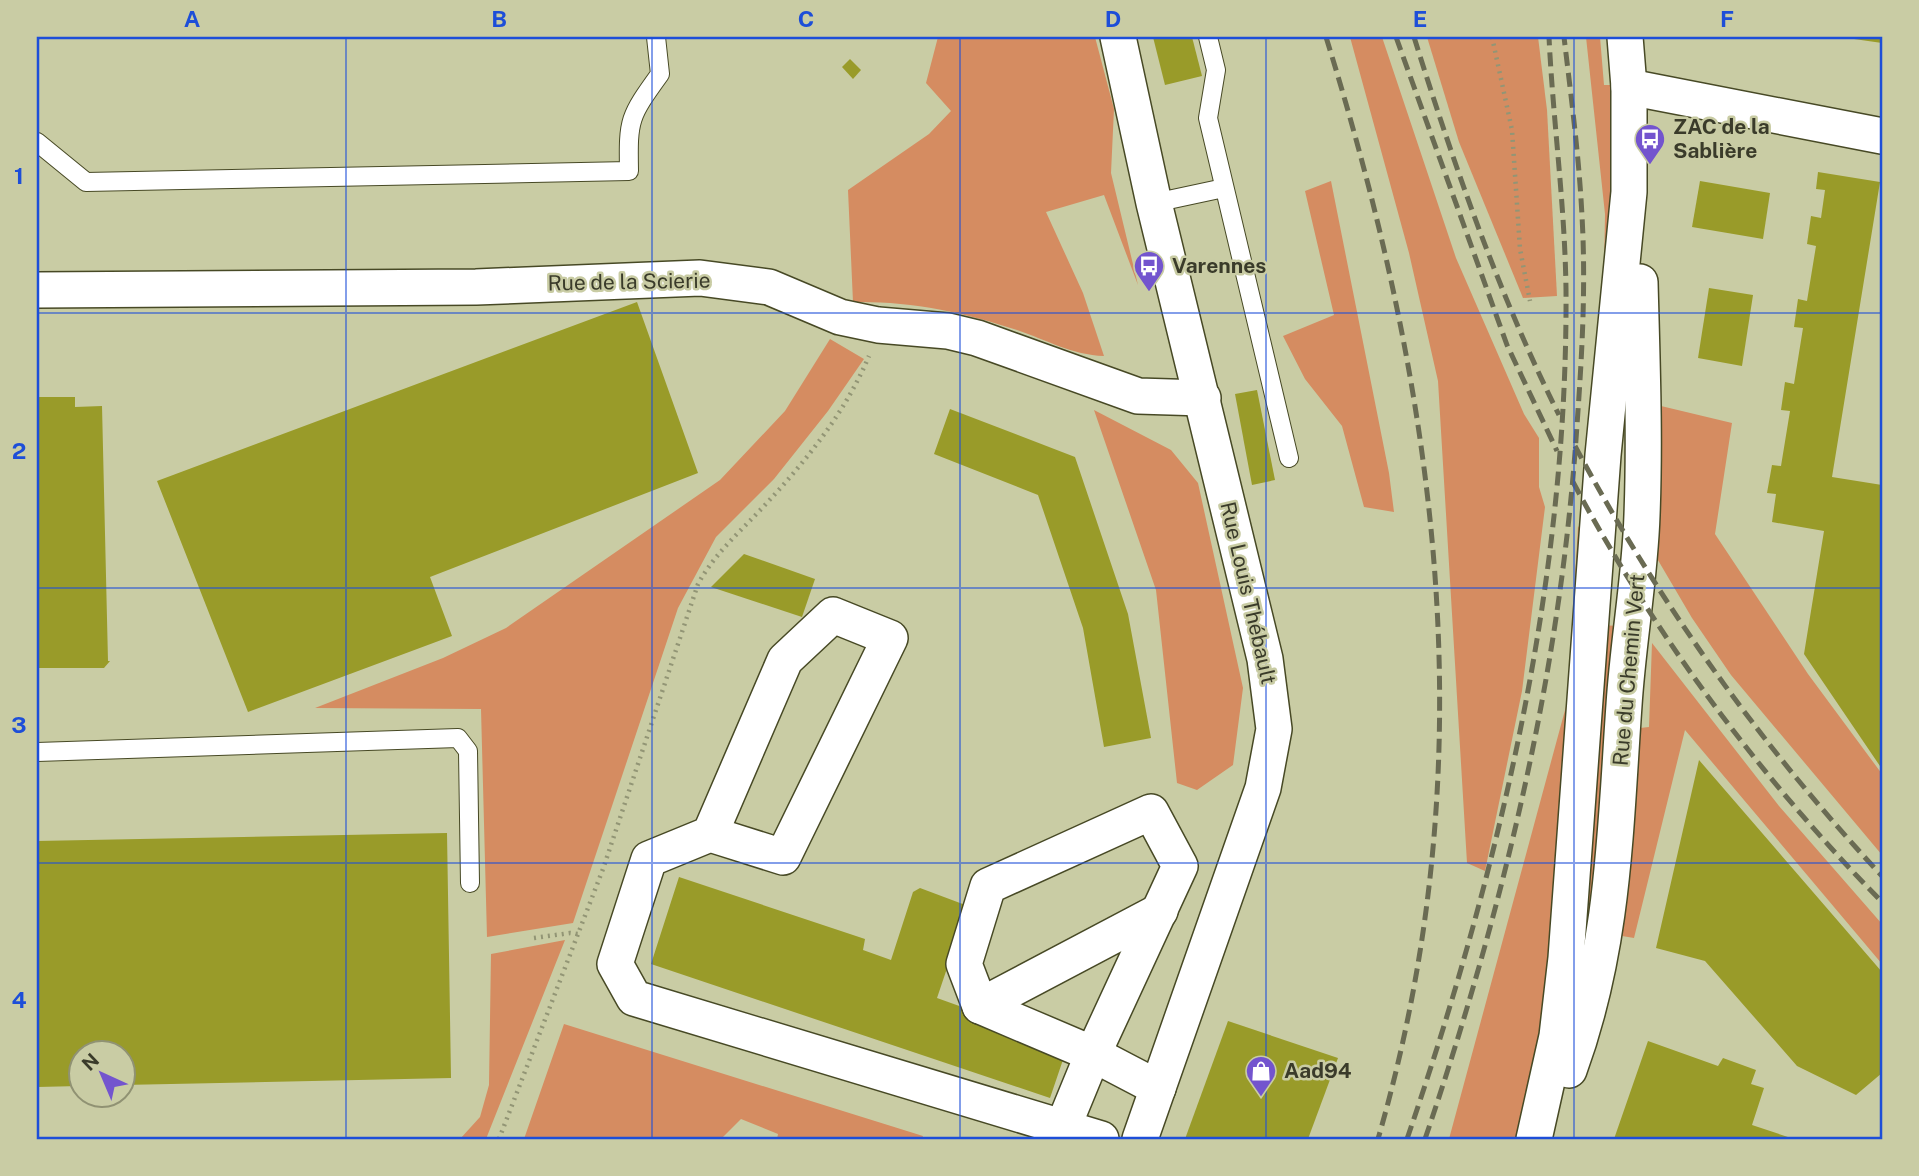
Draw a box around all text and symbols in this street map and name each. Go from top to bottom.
text: A [184,5,201,32]
text: B [491,5,507,32]
text: C [798,5,814,32]
text: D [1105,5,1121,32]
text: E [1413,5,1427,32]
text: F [1720,5,1734,32]
place label: ZAC de la Sablière [1673,114,1770,163]
bus stop icon: ZAC de la Sablière [1633,122,1667,166]
text: 1 [14,162,24,189]
bus stop icon: Varennes [1132,249,1166,293]
place label: Varennes [1172,253,1266,278]
street label: Rue de la Scierie [547,268,711,295]
text: 2 [12,437,26,464]
street label: Rue Louis Thébault [1215,499,1282,686]
street label: Rue du Chemin Vert [1608,573,1649,767]
text: 3 [11,711,27,738]
text: 4 [11,986,27,1013]
north arrow [66,1040,136,1110]
text: N [77,1049,103,1075]
shop icon: Aad94 [1244,1054,1278,1098]
place label: Aad94 [1284,1058,1352,1083]

